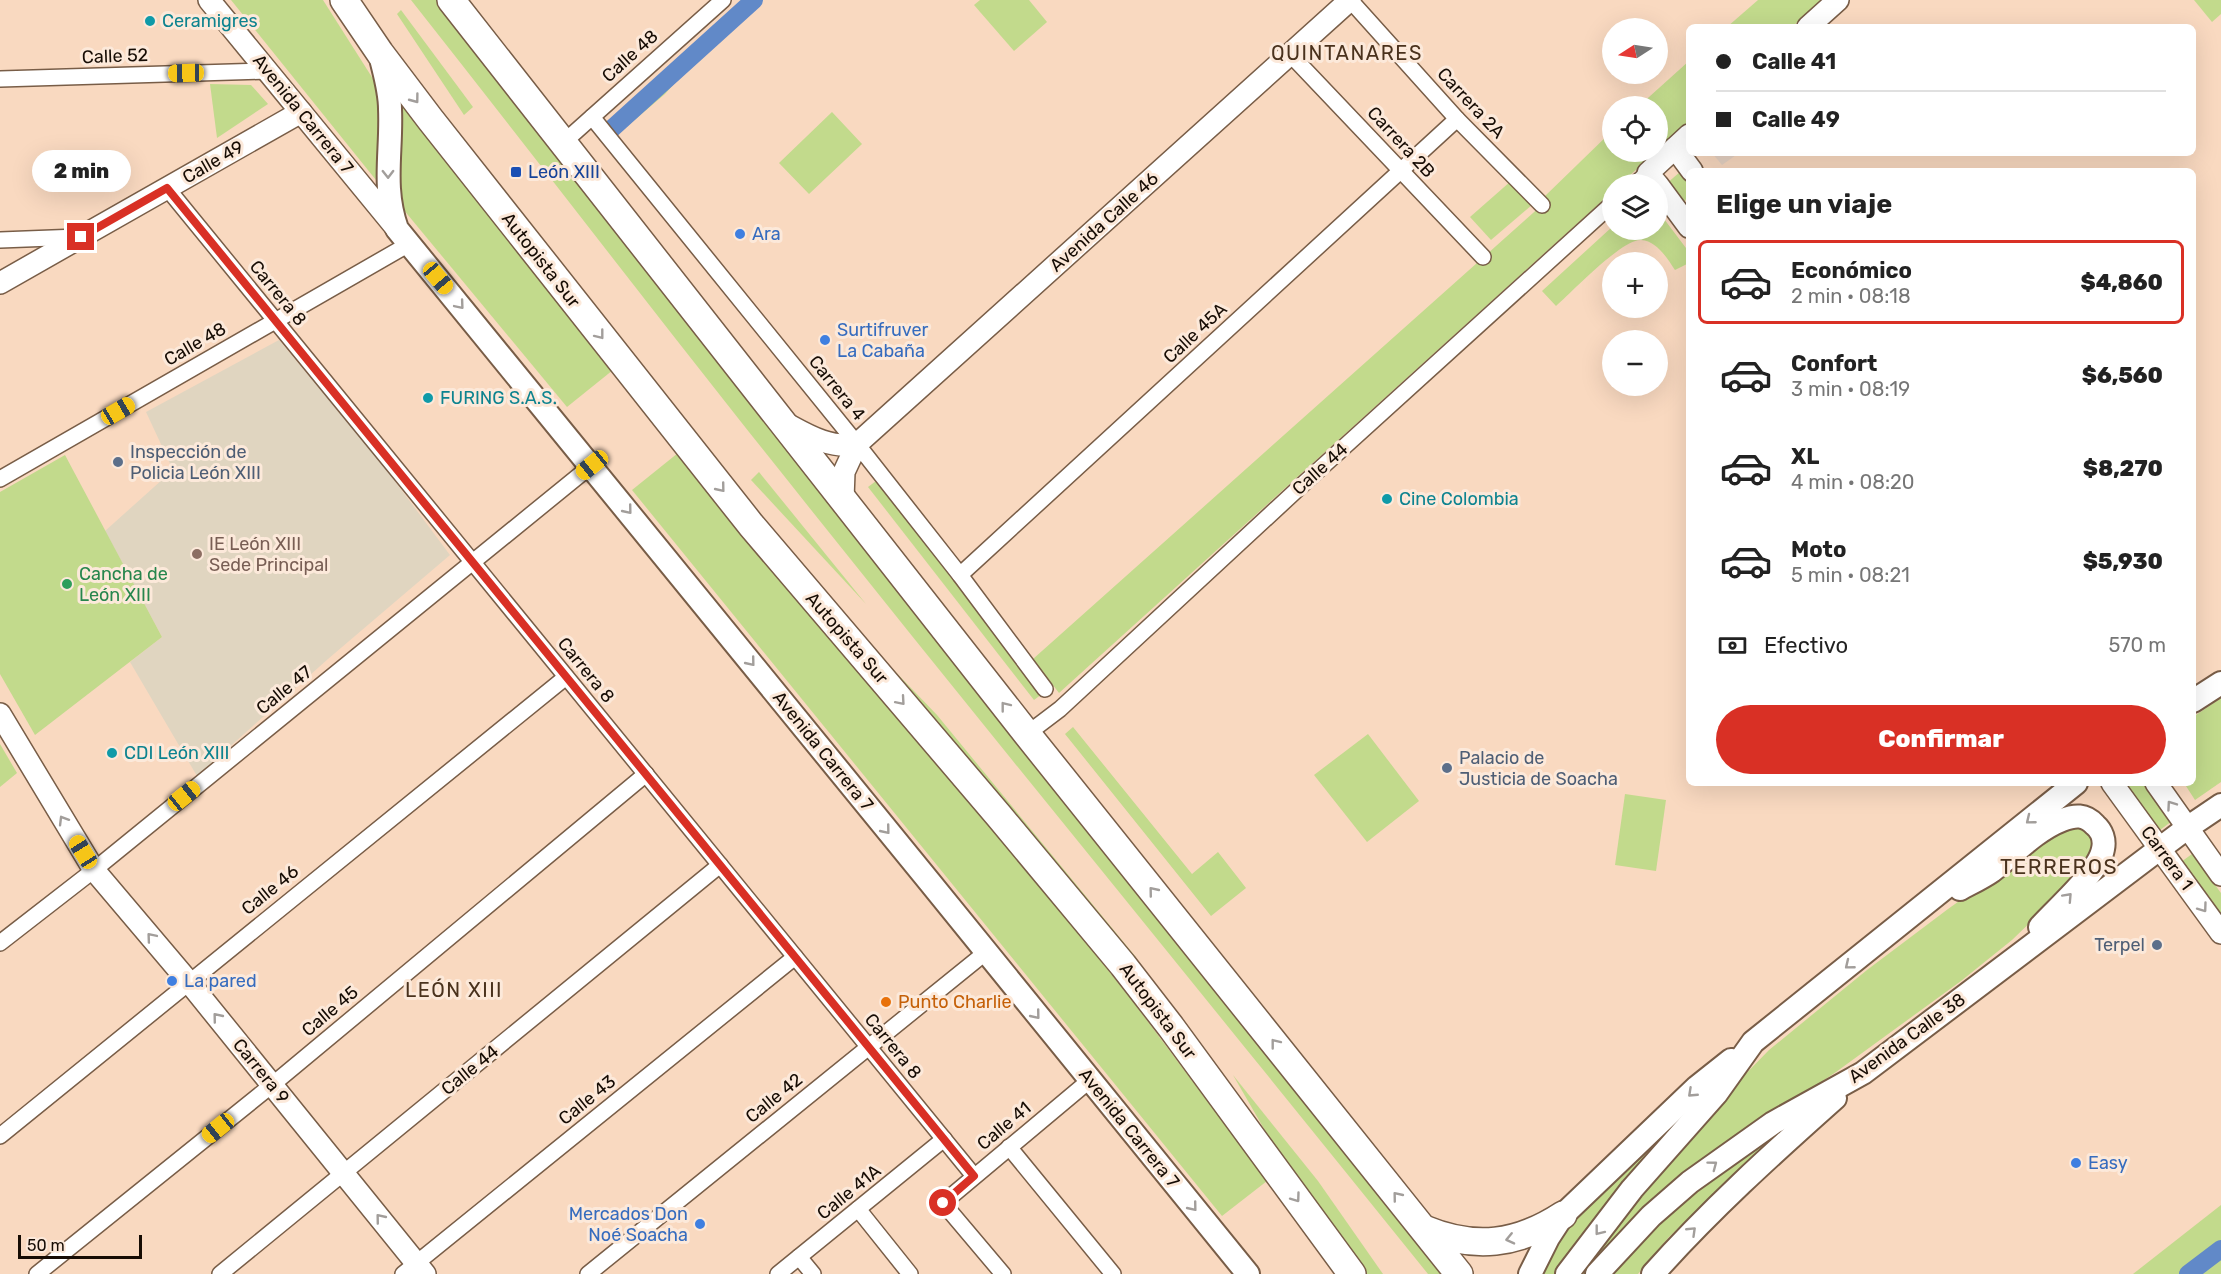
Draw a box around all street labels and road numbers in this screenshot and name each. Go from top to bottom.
street label: Calle 48 [597,25,663,87]
street label: Calle 52 [81,44,149,68]
street label: Avenida Carrera 7 [248,50,358,178]
street label: Carrera 2A [1433,63,1509,143]
street label: Carrera 2B [1363,102,1439,182]
street label: Calle 49 [179,136,247,188]
street label: Avenida Calle 46 [1045,167,1163,277]
street label: Autopista Sur [497,208,585,312]
street label: Carrera 8 [245,256,311,330]
street label: Calle 45A [1159,298,1231,368]
street label: Calle 48 [160,318,230,370]
street label: Carrera 4 [804,351,870,425]
street label: Calle 44 [1288,438,1352,500]
street label: Autopista Sur [801,588,893,689]
street label: Carrera 8 [553,633,619,707]
street label: Calle 47 [252,661,316,719]
street label: Avenida Carrera 7 [768,687,878,815]
street label: Carrera 1 [2136,821,2198,895]
street label: Calle 46 [237,860,303,920]
street label: Autopista Sur [1115,959,1201,1064]
street label: Calle 45 [297,981,363,1041]
street label: Avenida Calle 38 [1844,988,1970,1088]
street label: Carrera 8 [860,1009,926,1083]
street label: Carrera 9 [228,1034,294,1108]
street label: Calle 44 [437,1040,503,1100]
street label: Avenida Carrera 7 [1074,1064,1184,1192]
street label: Calle 42 [741,1068,807,1128]
street label: Calle 43 [554,1070,620,1130]
street label: Calle 41 [973,1097,1035,1155]
street label: Calle 41A [813,1160,885,1224]

